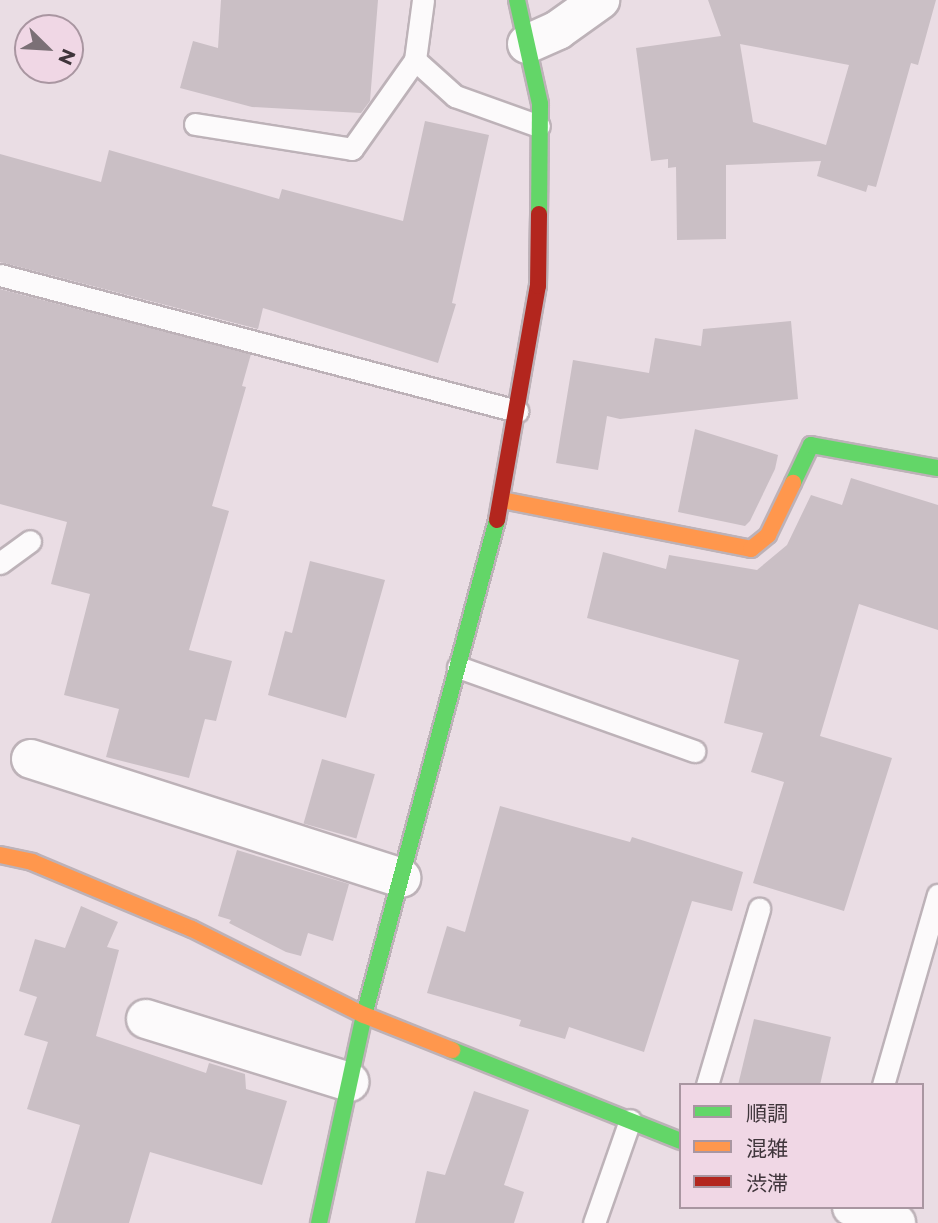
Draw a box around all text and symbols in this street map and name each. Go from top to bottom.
north arrow [14,14,84,84]
text: N [53,45,80,69]
legend [679,1083,924,1209]
text: 順調 [746,1101,788,1126]
text: 混雑 [746,1136,788,1161]
text: 渋滞 [746,1171,788,1196]

